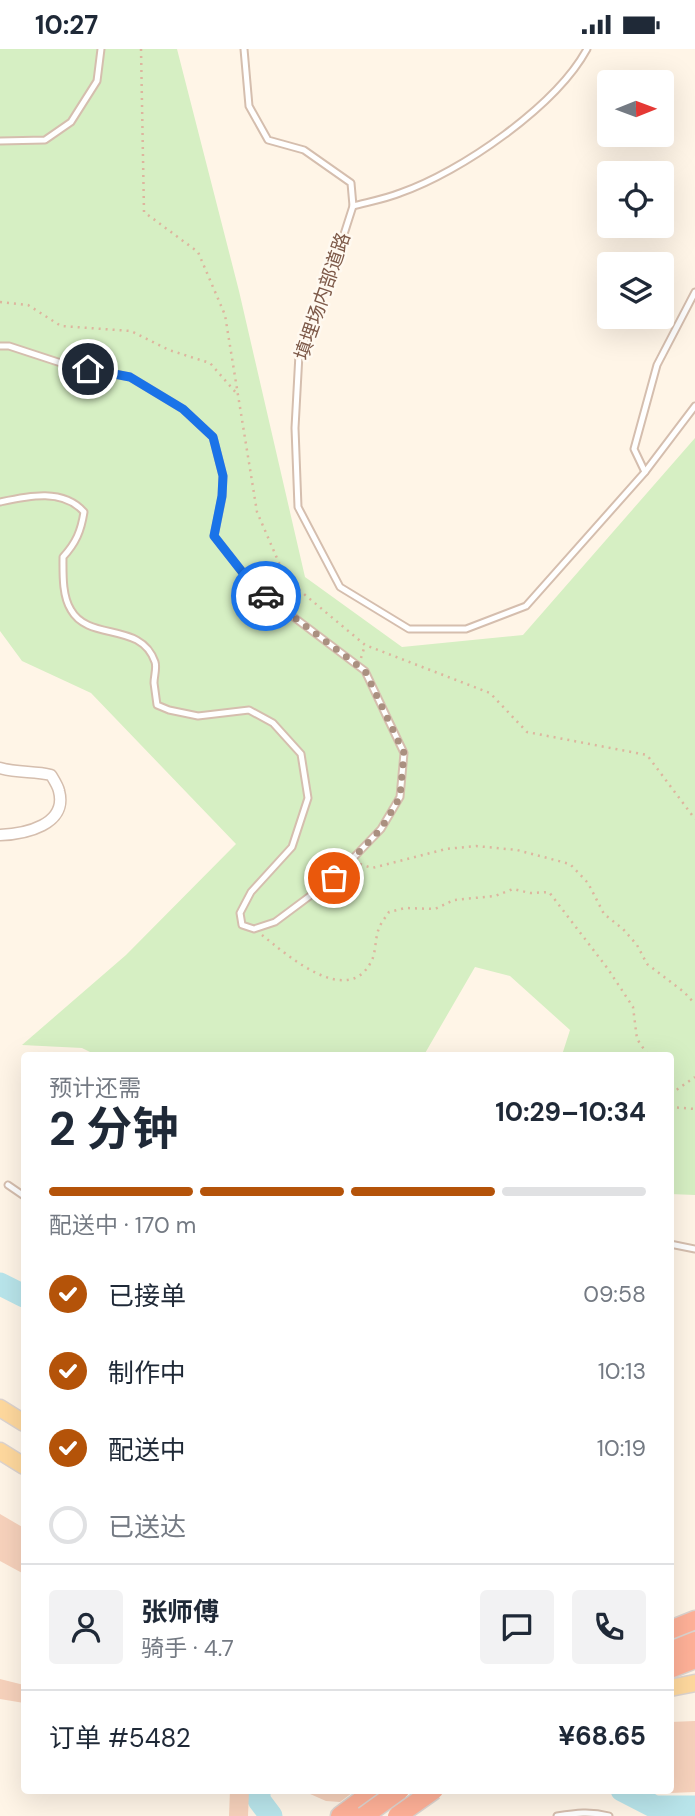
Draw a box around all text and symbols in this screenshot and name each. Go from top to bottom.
text: 10:27 [35,8,98,42]
north arrow [597,70,674,147]
map controls [597,70,674,329]
button: locate [597,161,674,238]
street label: 填埋场内部道路 [289,229,356,363]
button: layers [597,252,674,329]
pin [58,339,118,399]
icon: home [69,350,107,388]
courier [231,561,301,631]
icon: car [247,577,285,615]
pin [304,848,364,908]
icon: bag [315,859,353,897]
text: 预计还需 [49,1073,141,1103]
text: 10:29–10:34 [495,1095,646,1129]
text: 2 分钟 [49,1099,178,1159]
text: 配送中 · 170 m [49,1210,196,1240]
icon: check [49,1275,87,1313]
text: 已接单 [108,1279,186,1313]
text: 09:58 [583,1279,646,1309]
icon: check [49,1352,87,1390]
text: 制作中 [108,1356,186,1390]
text: 10:13 [598,1356,646,1386]
icon: check [49,1429,87,1467]
text: 配送中 [108,1433,186,1467]
text: 10:19 [597,1433,646,1463]
text: 已送达 [108,1510,186,1544]
button: person [49,1590,123,1664]
button: chat [480,1590,554,1664]
button: phone [572,1590,646,1664]
text: 张师傅 [141,1595,219,1629]
text: 骑手 · 4.7 [141,1633,234,1663]
text: ¥68.65 [558,1719,646,1753]
text: 订单 #5482 [49,1721,191,1755]

